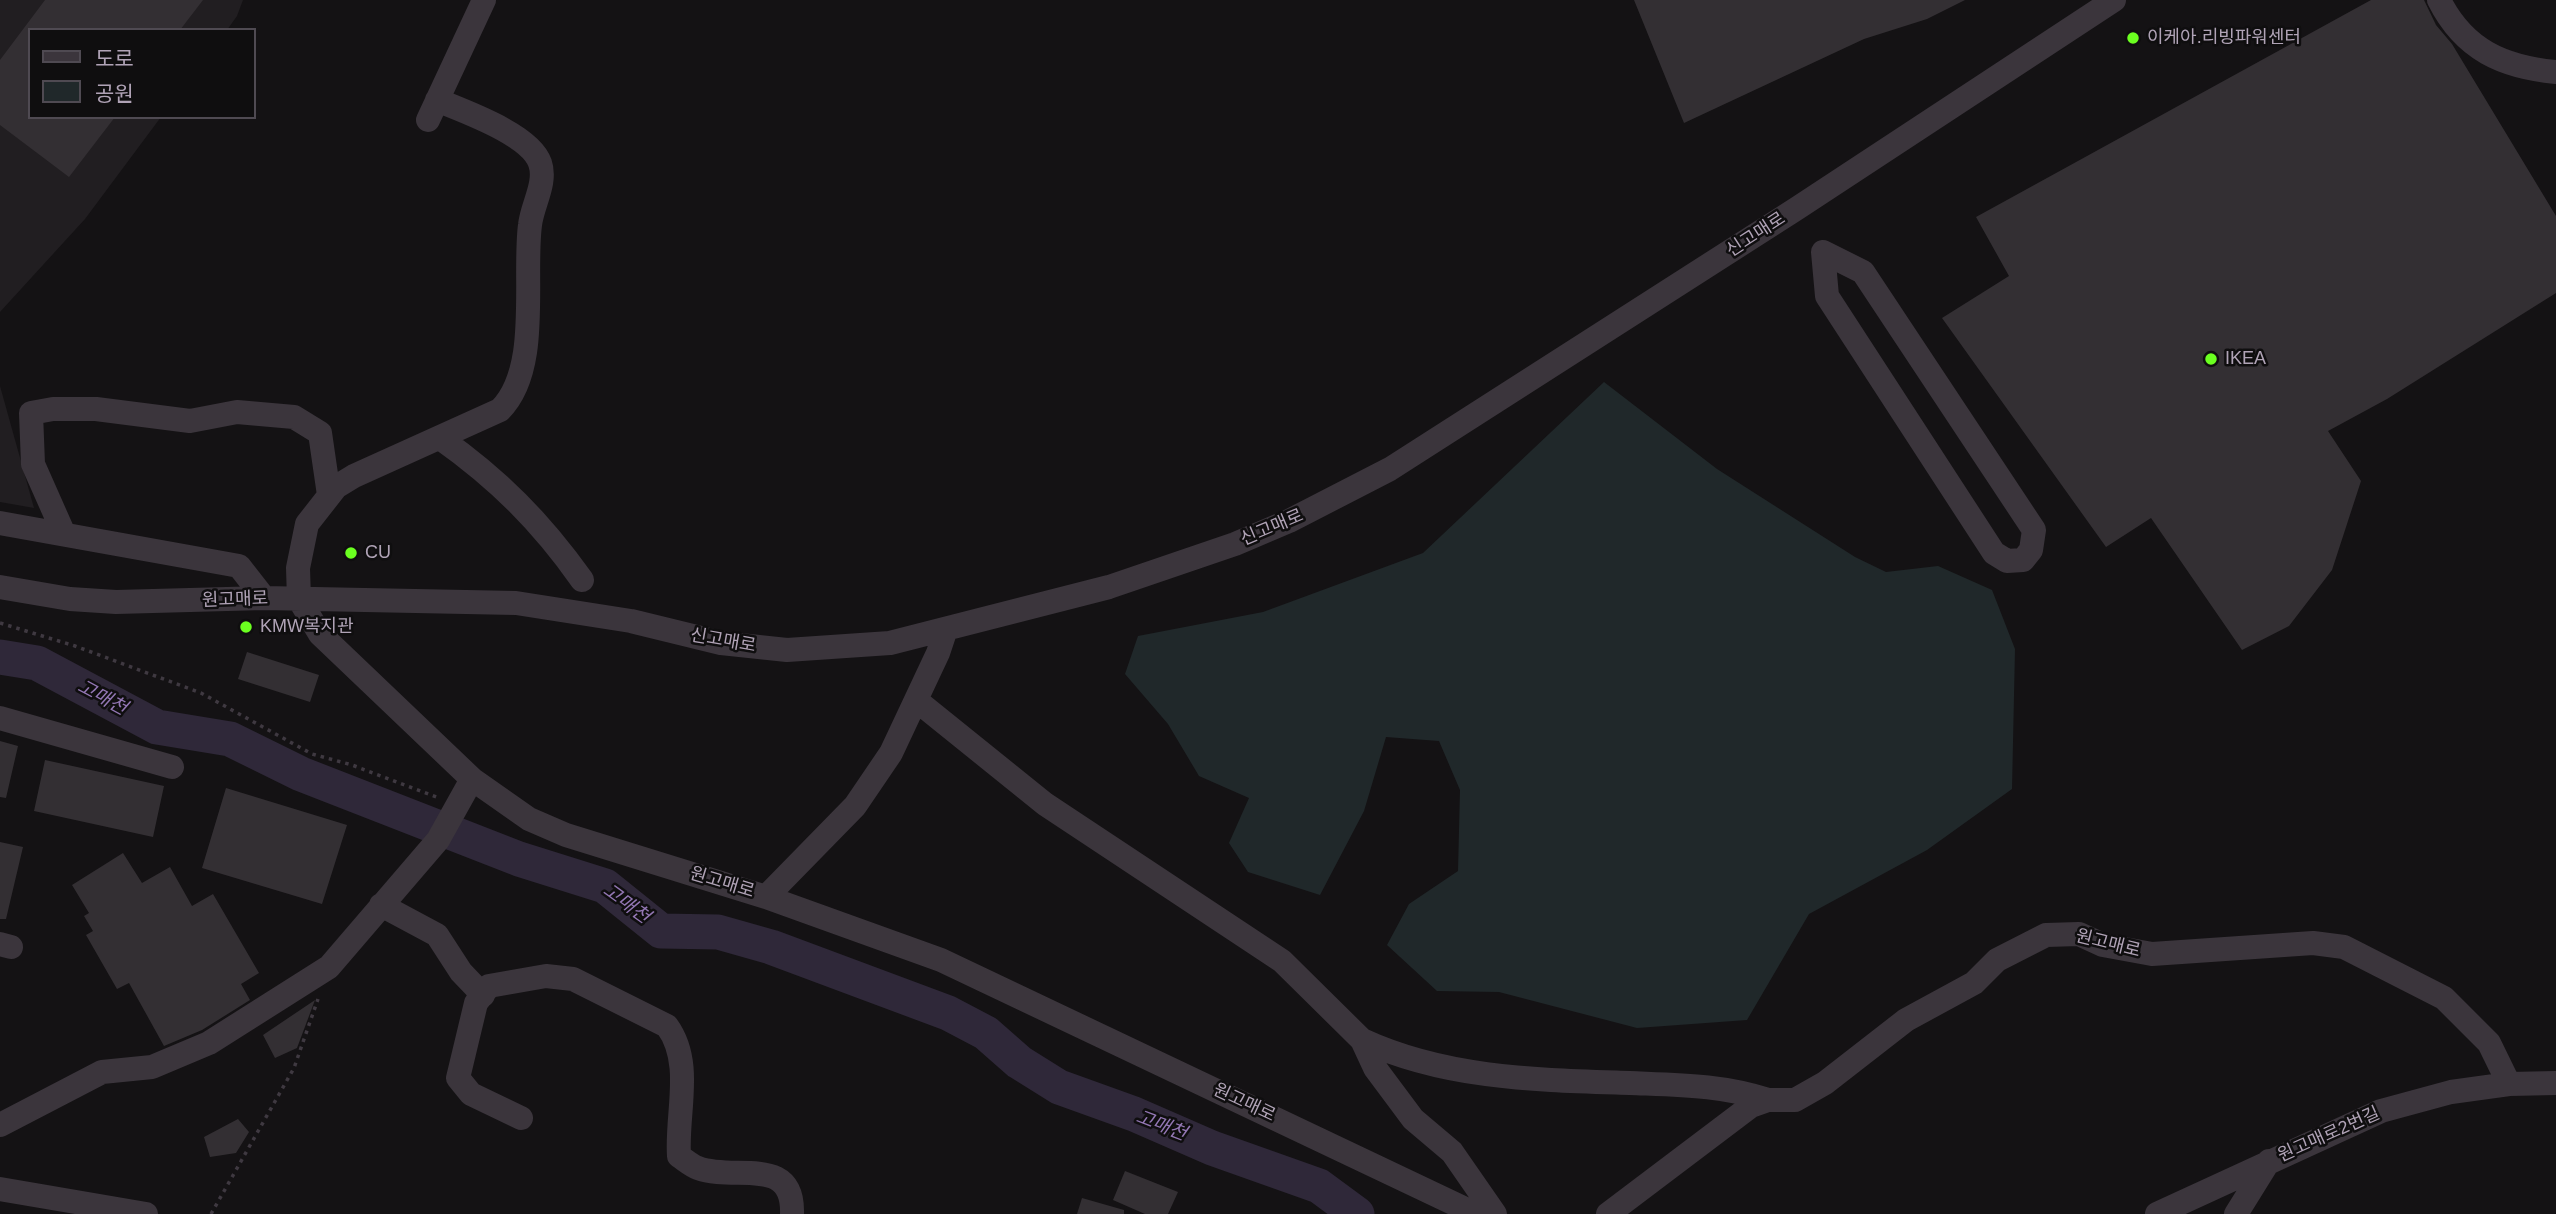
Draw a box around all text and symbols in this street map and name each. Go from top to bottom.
place label: 이케아.리빙파워센터 [2147,27,2301,49]
legend [28,28,256,119]
marker: 이케아.리빙파워센터 [2125,30,2141,46]
text: 도로 [95,47,134,70]
text: 공원 [95,82,134,105]
street label: 신고매로 [1722,208,1790,262]
place label: IKEA [2225,348,2266,370]
marker: IKEA [2203,351,2219,367]
street label: 신고매로 [1237,505,1307,551]
place label: CU [365,542,391,564]
marker: CU [343,545,359,561]
street label: 원고매로 [202,588,268,612]
place label: KMW복지관 [260,616,354,638]
marker: KMW복지관 [238,619,254,635]
street label: 신고매로 [689,625,757,657]
water label: 고매천 [73,676,131,720]
street label: 원고매로 [687,863,757,903]
water label: 고매천 [598,879,654,929]
street label: 원고매로 [2073,926,2143,962]
street label: 원고매로 [1209,1079,1279,1127]
street label: 원고매로2번길 [2275,1103,2383,1167]
water label: 고매천 [1132,1106,1190,1146]

